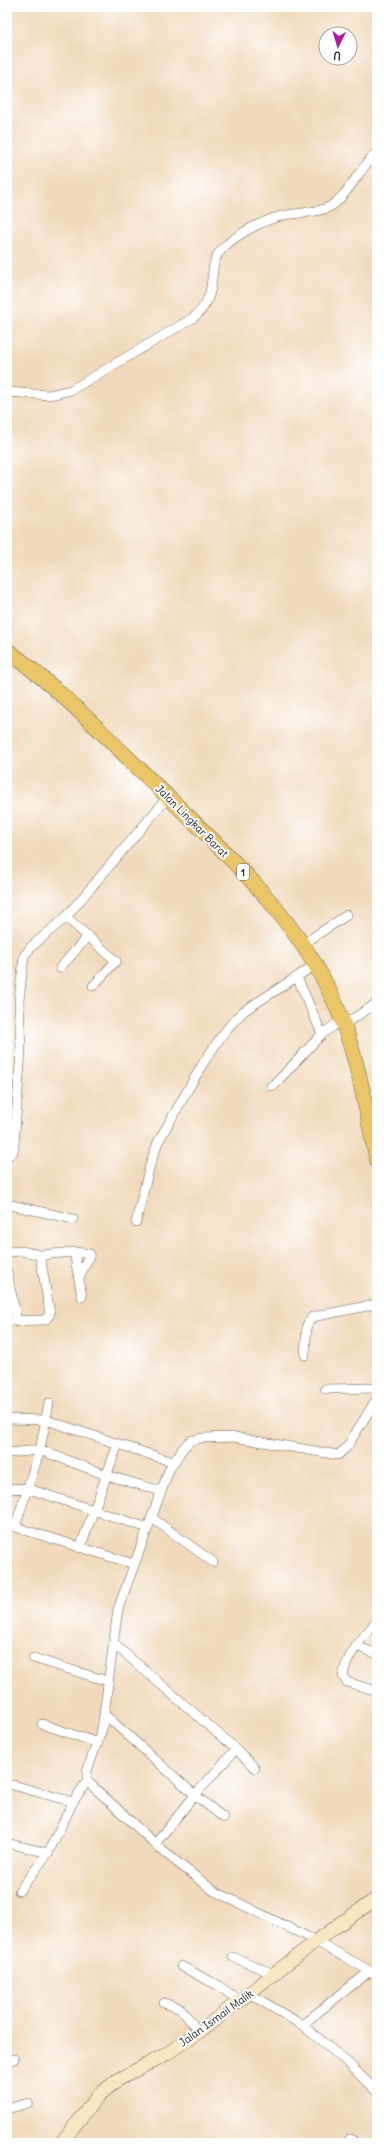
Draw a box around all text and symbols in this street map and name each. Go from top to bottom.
north arrow [318,26,358,66]
text: U [333,49,341,63]
street label: Jalan Lingkar Barat [153,782,232,861]
road number: 1 [237,864,249,880]
street label: Jalan Ismail Malik [176,1986,256,2050]

